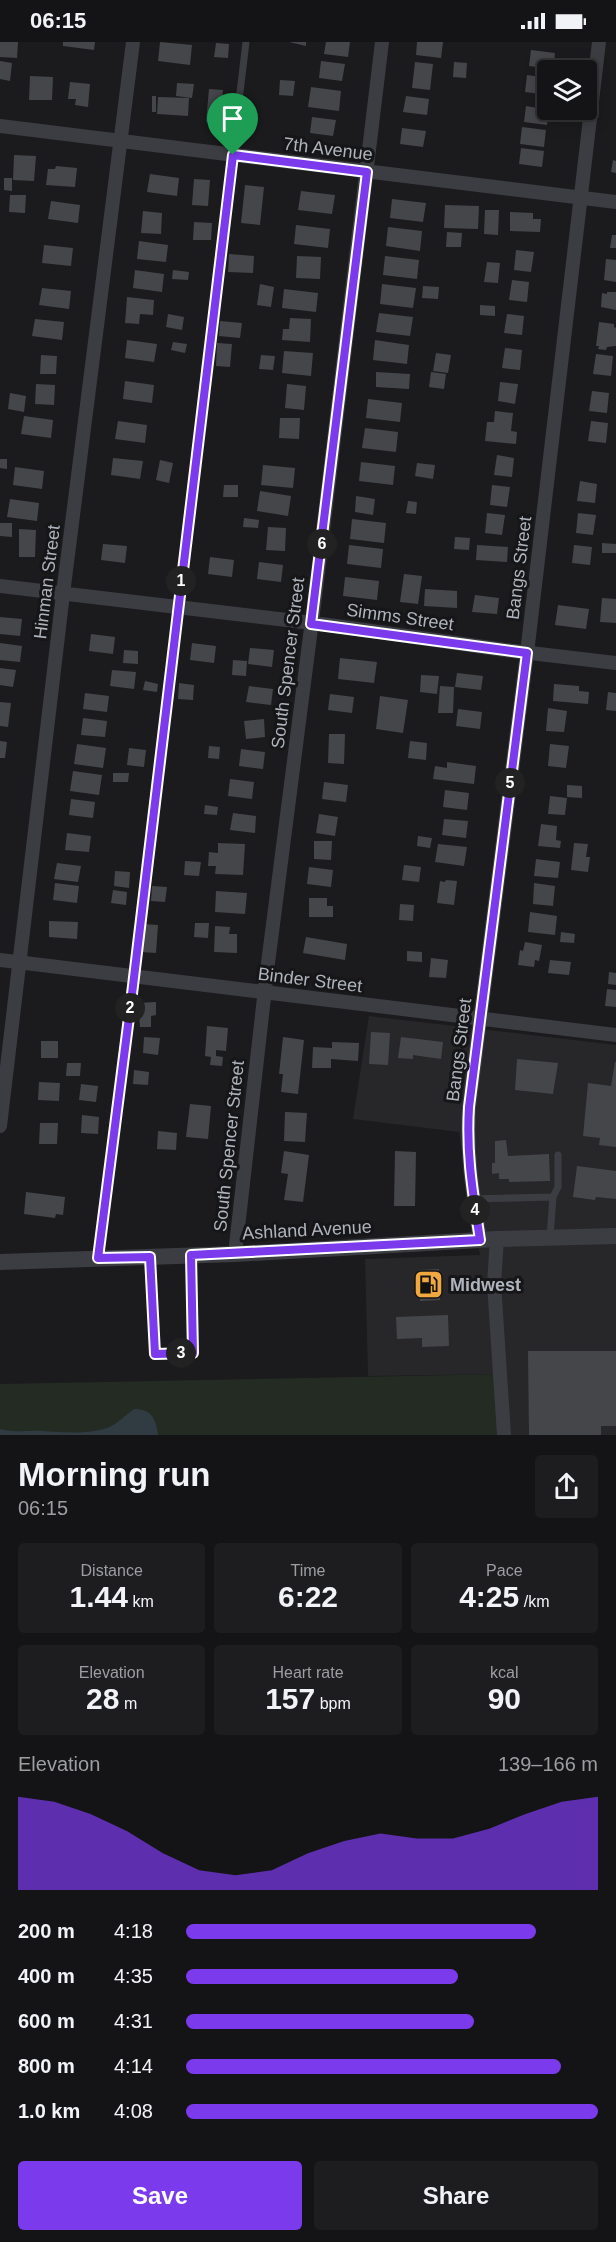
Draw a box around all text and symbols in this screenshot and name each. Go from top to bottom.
text: 06:15 [30,8,86,33]
map controls [537,60,597,120]
button: layers [537,60,597,120]
pin [207,93,258,155]
icon: arrive [216,102,249,135]
street label: 7th Avenue [282,134,374,164]
street label: Bangs Street [503,515,535,621]
street label: Hinman Street [30,524,64,640]
pin: 6 [307,529,337,559]
text: 6 [318,535,326,552]
pin: 1 [166,566,196,596]
text: 1 [177,572,185,589]
street label: South Spencer Street [268,576,308,750]
street label: Simms Street [345,600,455,634]
pin: 5 [495,768,525,798]
text: 5 [506,774,514,791]
street label: Binder Street [257,964,363,996]
pin: 2 [115,993,145,1023]
street label: Bangs Street [443,997,475,1103]
text: 2 [126,999,134,1016]
street label: South Spencer Street [210,1059,248,1233]
pin: 4 [460,1195,490,1225]
text: 4 [471,1201,479,1218]
street label: Ashland Avenue [242,1217,372,1243]
fuel station icon: Midwest [413,1269,445,1301]
place label: Midwest [450,1275,521,1295]
pin: 3 [166,1338,196,1368]
text: 3 [177,1344,185,1361]
button: share [535,1455,598,1518]
text: Morning run [18,1456,210,1493]
text: 06:15 [18,1497,68,1519]
text: Distance [81,1562,143,1579]
text: Time [291,1562,325,1579]
text: Pace [486,1562,523,1579]
text: 1.44 [70,1580,128,1613]
text: 6:22 [278,1580,338,1613]
text: 4:25 [459,1580,519,1613]
text: km [128,1593,154,1610]
text: /km [519,1593,549,1610]
text: Elevation [79,1664,145,1681]
text: Heart rate [272,1664,344,1681]
text: kcal [490,1664,519,1681]
text: 28 [86,1682,119,1715]
text: 157 [265,1682,315,1715]
text: 90 [488,1682,521,1715]
text: m [119,1695,137,1712]
text: bpm [315,1695,351,1712]
text: Elevation [18,1753,100,1775]
text: 139–166 m [498,1753,598,1775]
text: 200 m [18,1920,75,1942]
text: 4:18 [114,1920,153,1942]
text: 400 m [18,1965,75,1987]
text: 4:35 [114,1965,153,1987]
text: 600 m [18,2010,75,2032]
text: 4:31 [114,2010,153,2032]
text: 800 m [18,2055,75,2077]
text: 4:14 [114,2055,153,2077]
text: 1.0 km [18,2100,80,2122]
text: 4:08 [114,2100,153,2122]
button: Save [18,2161,302,2230]
button: Share [314,2161,598,2230]

